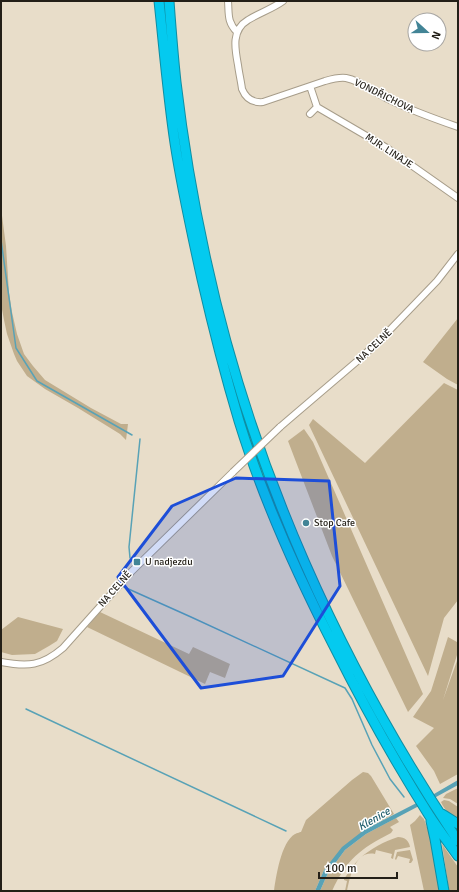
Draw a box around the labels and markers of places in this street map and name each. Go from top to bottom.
place label: Stop Cafe [314,517,355,529]
marker: Stop Cafe [301,518,311,528]
place label: U nadjezdu [145,556,193,568]
marker: U nadjezdu [132,557,142,567]

